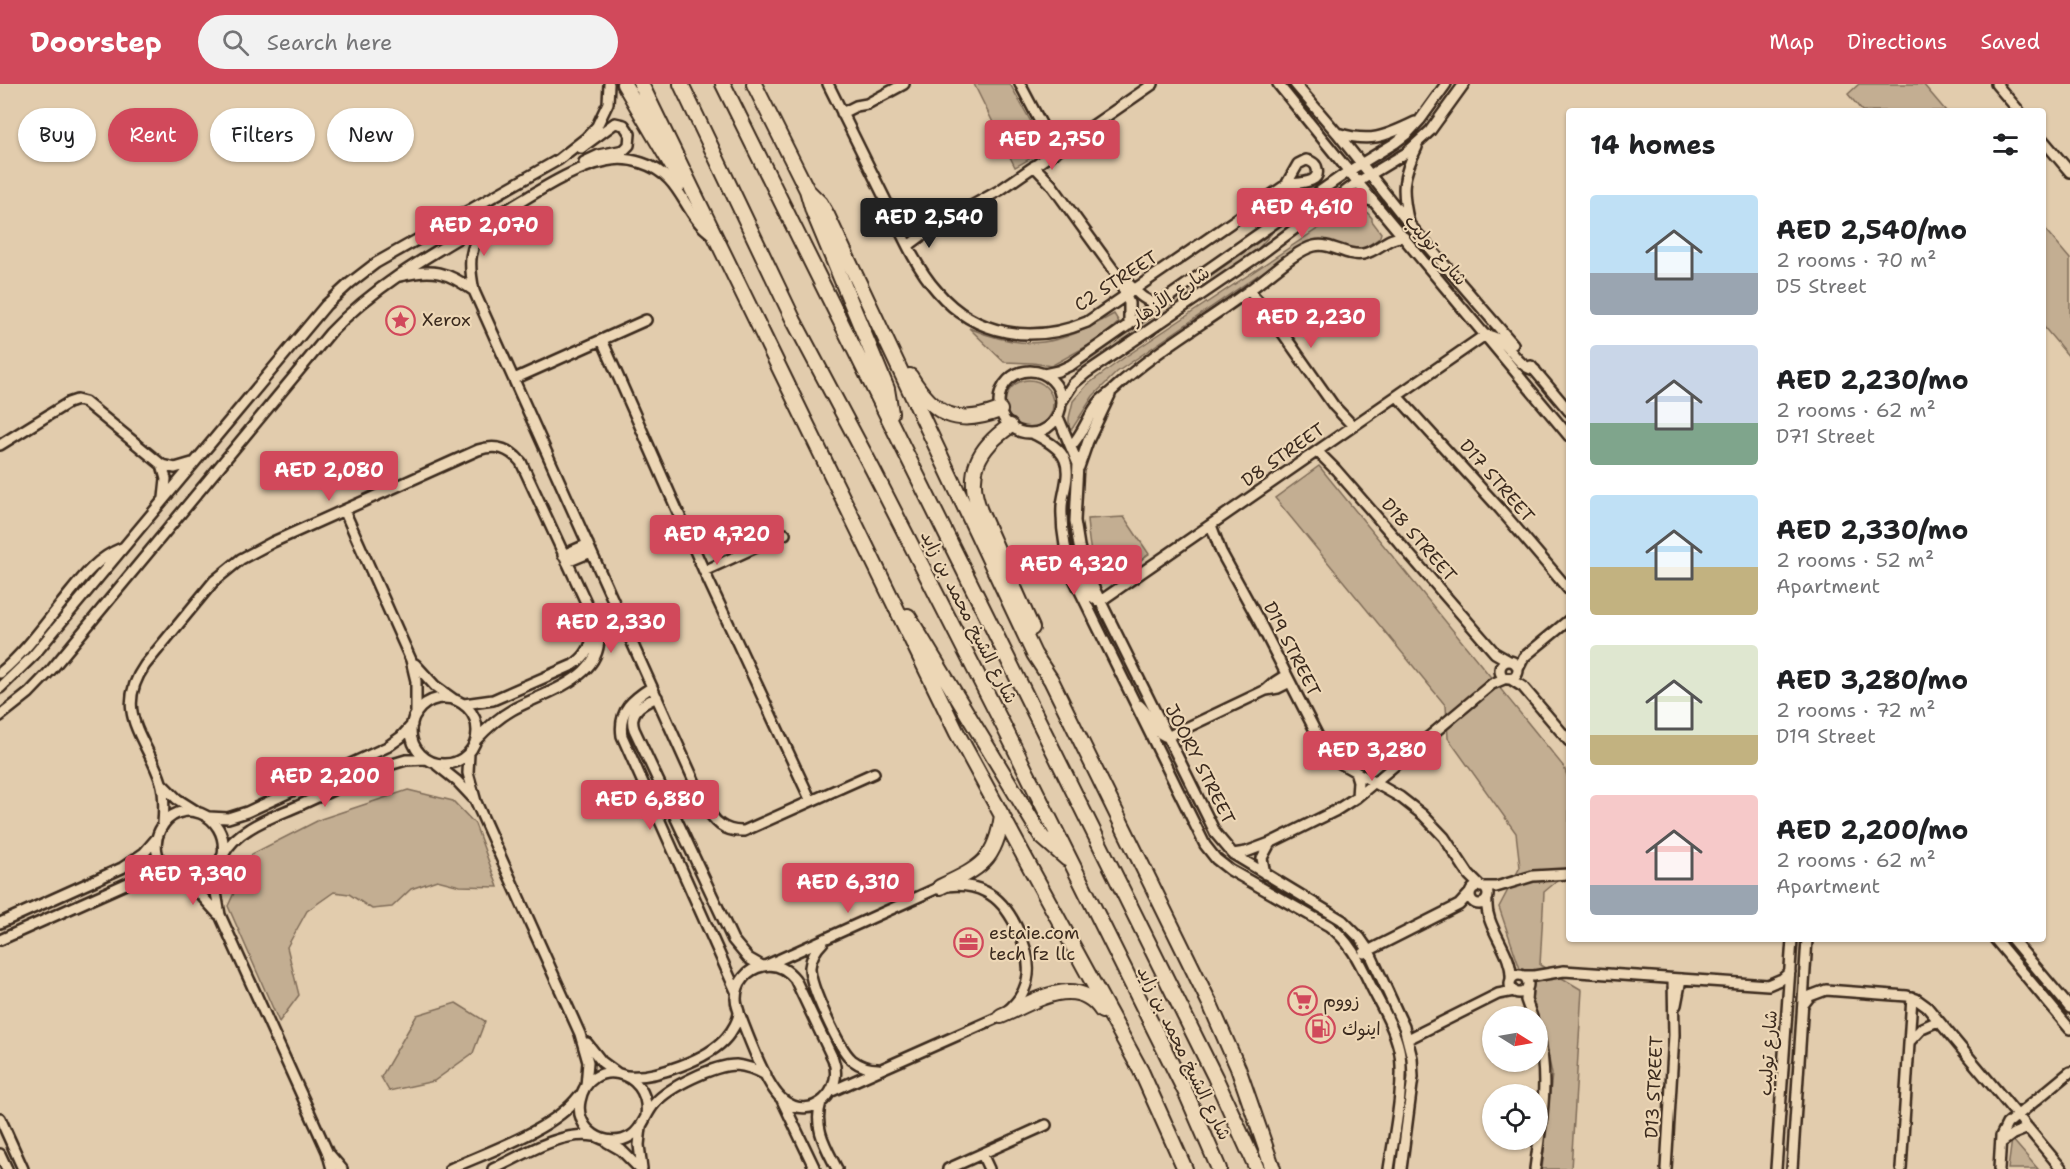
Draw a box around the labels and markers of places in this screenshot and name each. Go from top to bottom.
pin: AED 2,750 [983,120,1121,171]
pin: AED 4,610 [1233,188,1371,239]
pin: AED 2,540 [860,198,998,249]
pin: AED 2,070 [415,206,553,257]
pin: AED 2,230 [1242,298,1380,349]
place icon: Xerox [385,304,417,336]
place label: Xerox [422,308,471,332]
pin: AED 2,080 [260,451,398,502]
pin: AED 4,720 [648,515,786,566]
pin: AED 4,320 [1005,545,1143,596]
pin: AED 2,330 [542,603,680,654]
pin: AED 3,280 [1303,731,1441,782]
pin: AED 2,200 [256,757,394,808]
pin: AED 6,880 [581,780,719,831]
pin: AED 7,390 [124,855,262,906]
pin: AED 6,310 [779,863,917,914]
place label: estaie.com tech fz llc [989,921,1079,966]
office icon: estaie.com tech fz llc [952,927,984,959]
supermarket icon: زووم [1286,985,1318,1017]
place label: زووم [1323,989,1360,1015]
fuel station icon: اينوك [1305,1013,1337,1045]
place label: اينوك [1342,1017,1381,1041]

